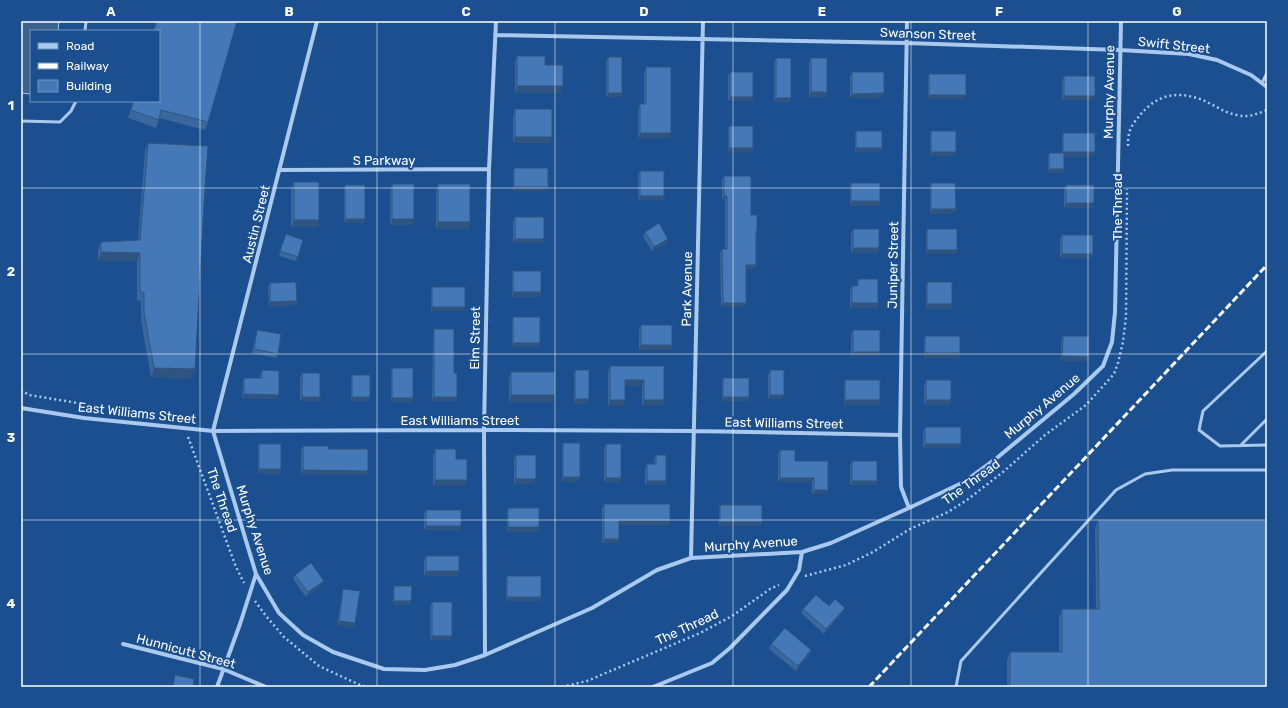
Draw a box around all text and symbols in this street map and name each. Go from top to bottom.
text: A [106,4,116,19]
text: B [284,4,294,19]
text: C [461,4,471,19]
text: D [639,4,649,19]
text: E [818,4,826,19]
text: F [995,4,1003,19]
text: G [1172,4,1182,19]
street label: Swanson Street [880,25,976,43]
legend [30,30,160,102]
street label: Swift Street [1137,34,1211,56]
text: Road [66,39,94,53]
street label: Murphy Avenue [1101,45,1117,139]
text: Railway [66,59,109,73]
text: Building [66,79,112,93]
text: 1 [8,98,14,113]
street label: S Parkway [353,153,415,168]
street label: The Thread [1110,173,1125,241]
street label: Austin Street [239,183,273,265]
street label: Juniper Street [885,221,901,309]
street label: Park Avenue [679,251,695,327]
text: 2 [7,264,15,279]
street label: Elm Street [467,306,483,370]
street label: Murphy Avenue [1001,370,1083,442]
street label: East Williams Street [77,399,197,427]
street label: East Williams Street [401,413,519,428]
street label: East Williams Street [724,414,844,432]
text: 3 [7,430,16,445]
street label: The Thread [939,456,1003,508]
street label: The Thread [204,466,240,534]
street label: Murphy Avenue [233,483,277,577]
street label: Murphy Avenue [704,533,798,555]
text: 4 [7,596,16,611]
street label: The Thread [653,606,721,648]
street label: Hunnicutt Street [135,631,237,671]

